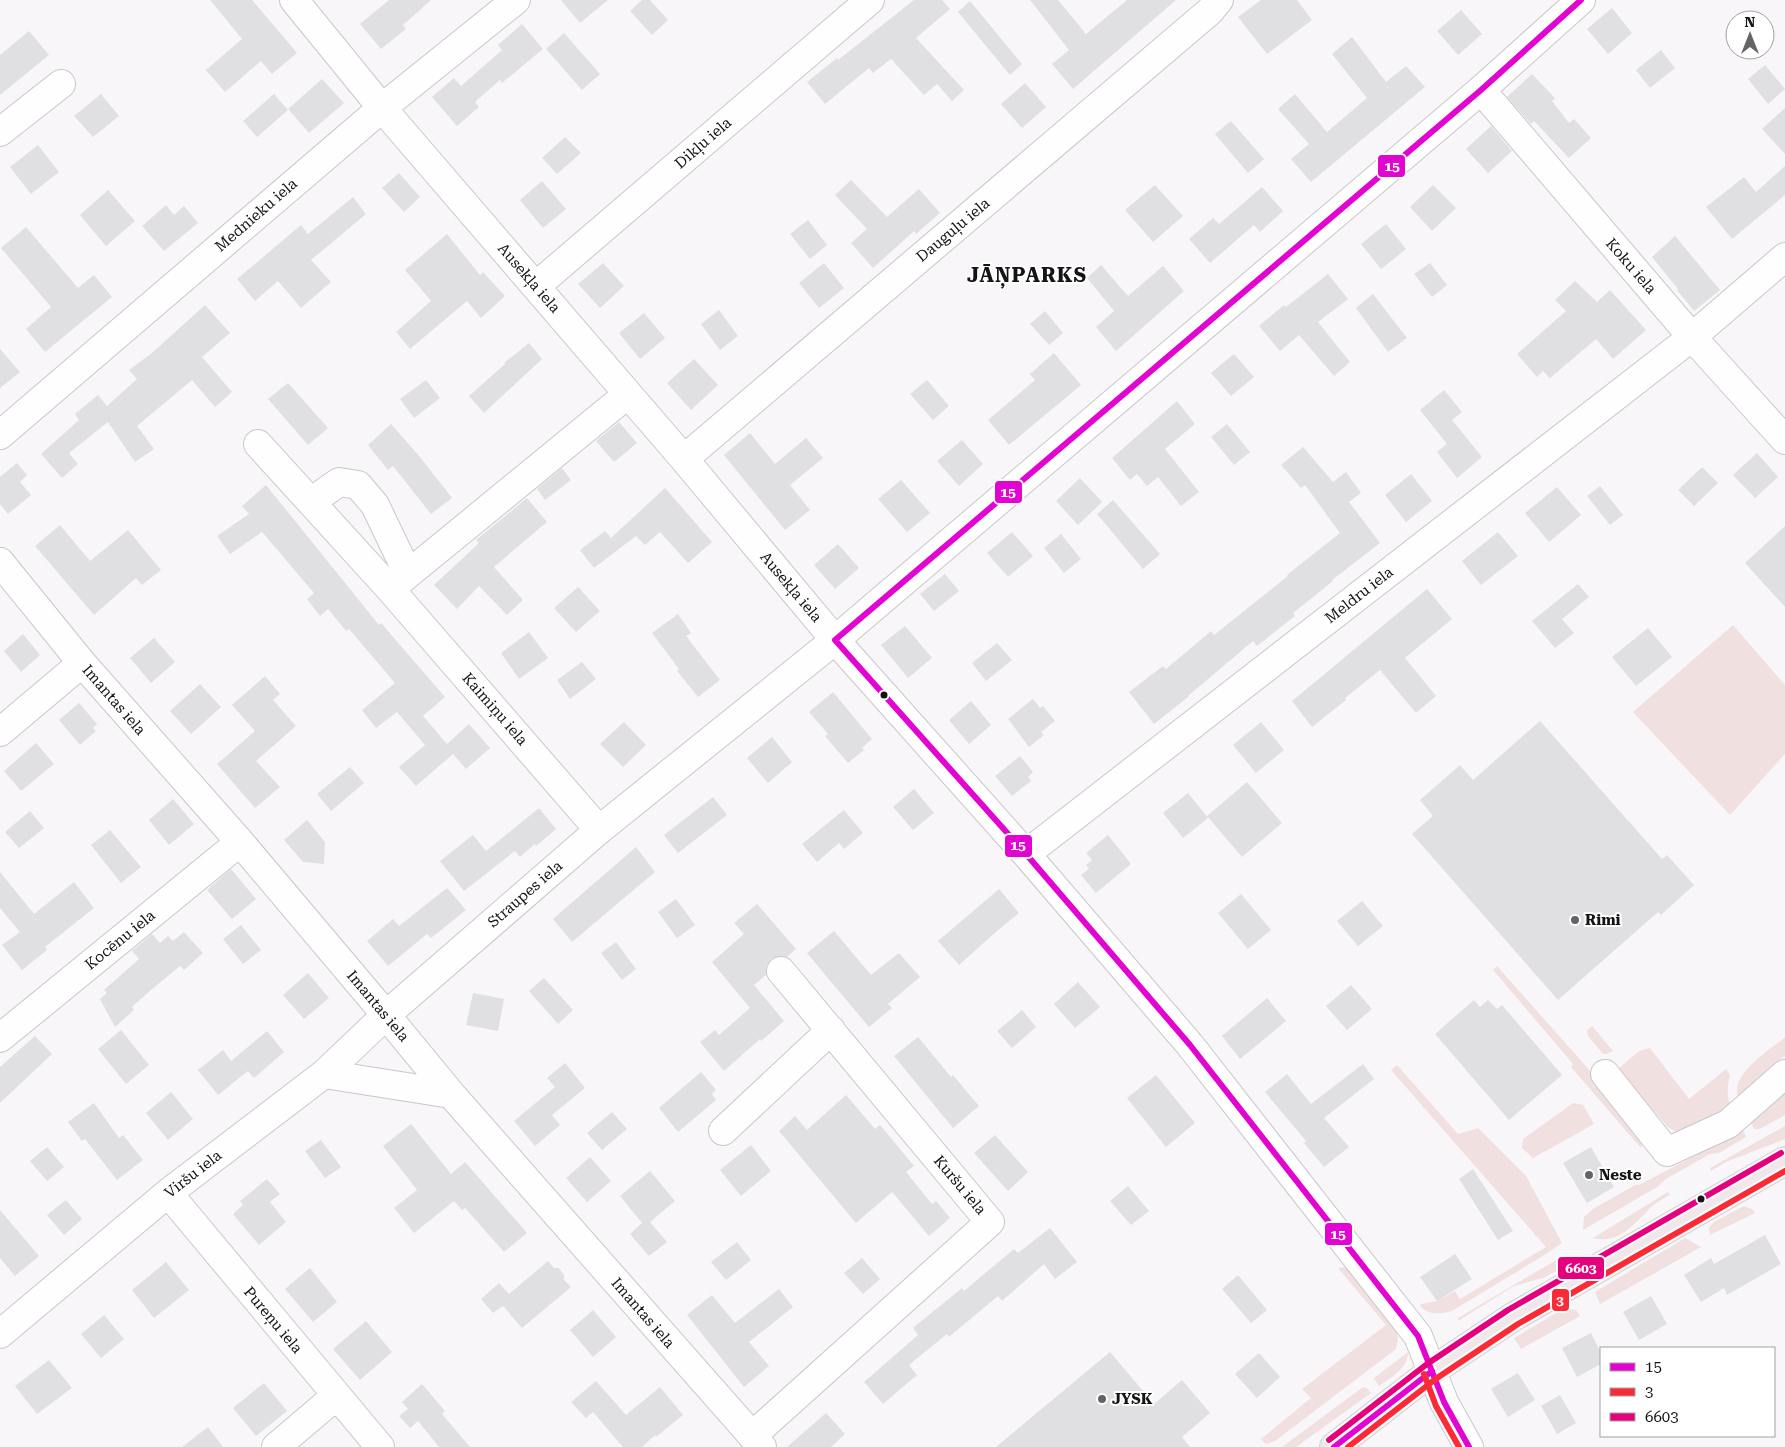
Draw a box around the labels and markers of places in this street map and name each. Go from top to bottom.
unlabelled marker [879,690,889,700]
place label: Rimi [1585,911,1621,929]
marker: Rimi [1569,914,1581,926]
place label: Neste [1599,1166,1642,1184]
marker: Neste [1583,1169,1595,1181]
unlabelled marker [1696,1194,1706,1204]
place label: JYSK [1112,1390,1153,1408]
marker: JYSK [1096,1393,1108,1405]

